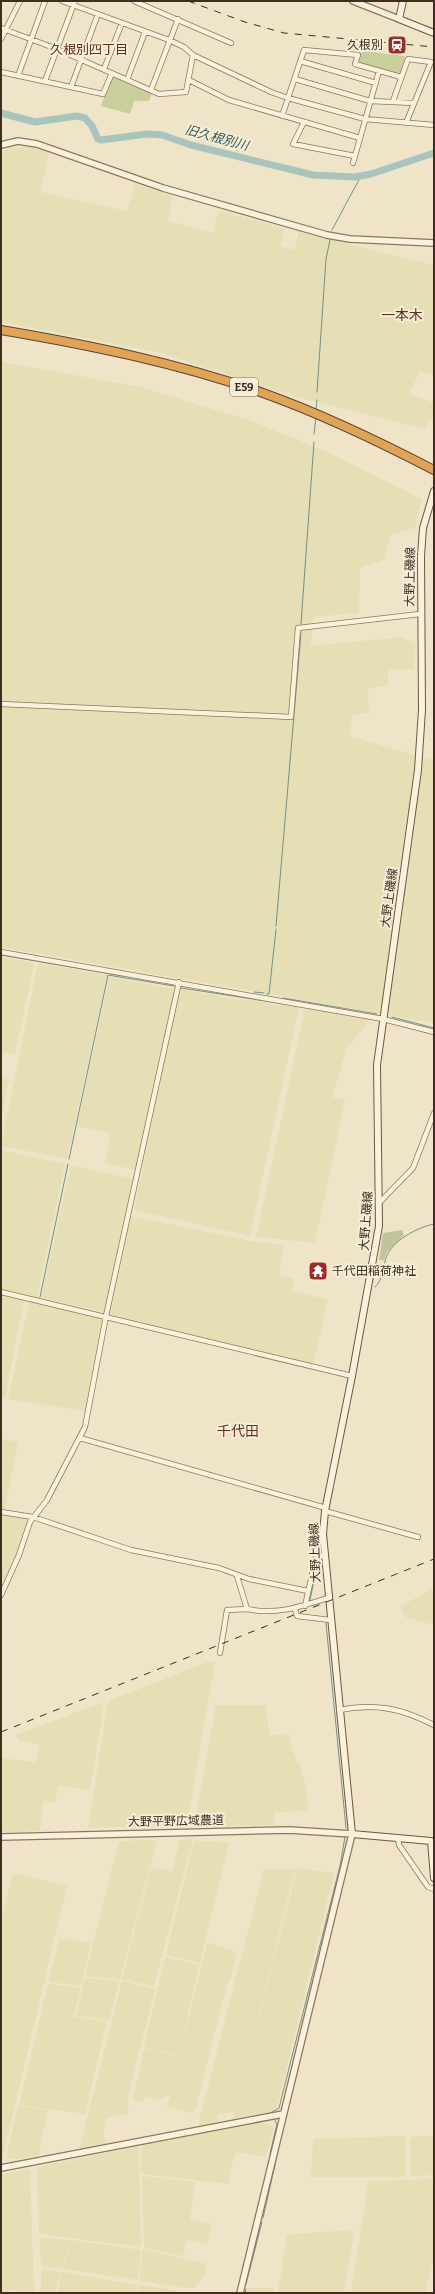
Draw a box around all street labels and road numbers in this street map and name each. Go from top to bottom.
road number: E59 [230,378,258,396]
street label: 大野上磯線 [402,547,418,607]
street label: 大野上磯線 [378,867,400,929]
street label: 大野上磯線 [357,1191,375,1251]
street label: 大野上磯線 [307,1523,323,1583]
street label: 大野平野広域農道 [128,1813,224,1829]

